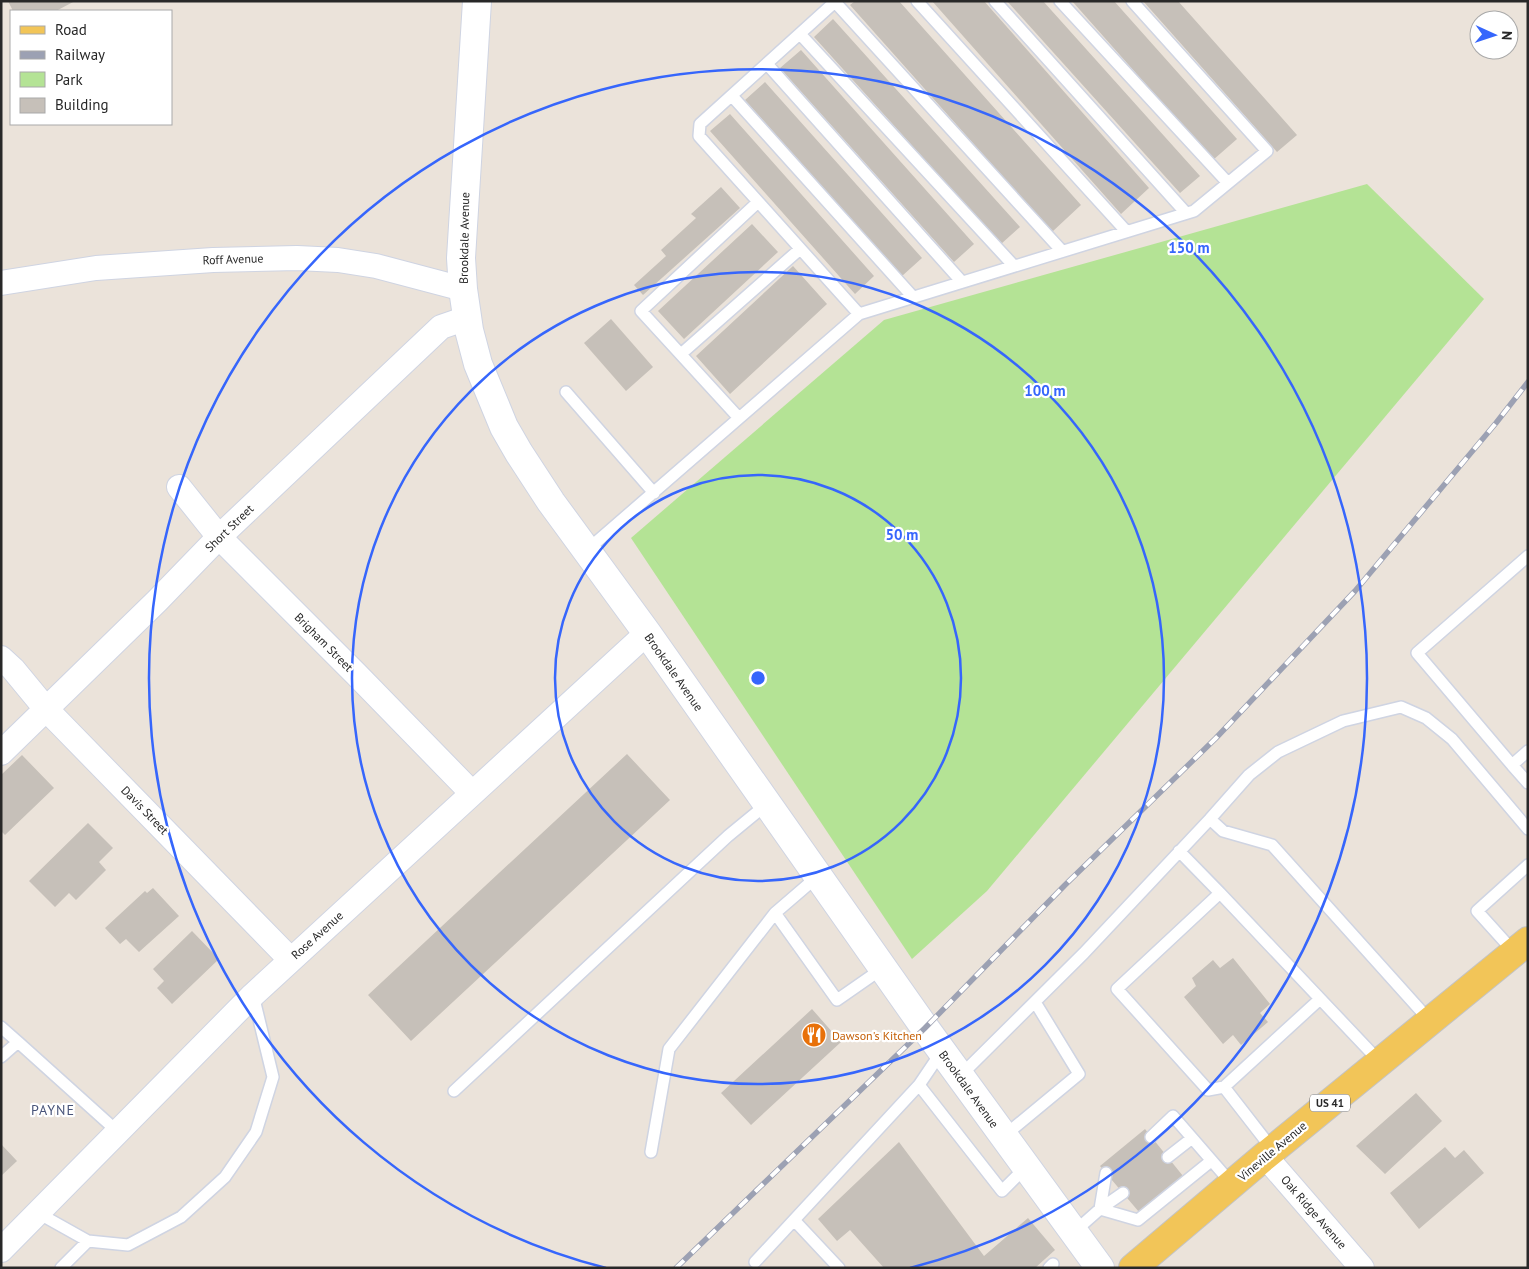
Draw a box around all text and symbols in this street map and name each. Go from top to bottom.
legend [10,10,172,125]
north arrow [1469,10,1519,60]
text: Road [55,20,87,39]
text: N [1498,31,1516,41]
text: Railway [55,45,105,64]
text: Park [55,70,83,89]
text: Building [55,95,109,114]
street label: Brookdale Avenue [456,192,472,284]
text: 150 m [1168,238,1210,257]
street label: Roff Avenue [202,250,264,268]
text: 100 m [1024,381,1066,400]
street label: Short Street [202,501,256,555]
text: 50 m [886,525,918,544]
street label: Brigham Street [292,610,356,674]
street label: Brookdale Avenue [641,630,707,714]
centre of rings [749,669,767,687]
street label: Davis Street [118,783,172,837]
street label: Rose Avenue [288,908,346,962]
restaurant icon: Dawson's Kitchen [801,1022,827,1048]
place label: Dawson's Kitchen [832,1028,922,1043]
street label: Brookdale Avenue [936,1047,1002,1131]
road number: US 41 [1310,1094,1350,1112]
district label: PAYNE [31,1101,75,1119]
street label: Vineville Avenue [1234,1118,1309,1185]
street label: Oak Ridge Avenue [1278,1172,1350,1252]

